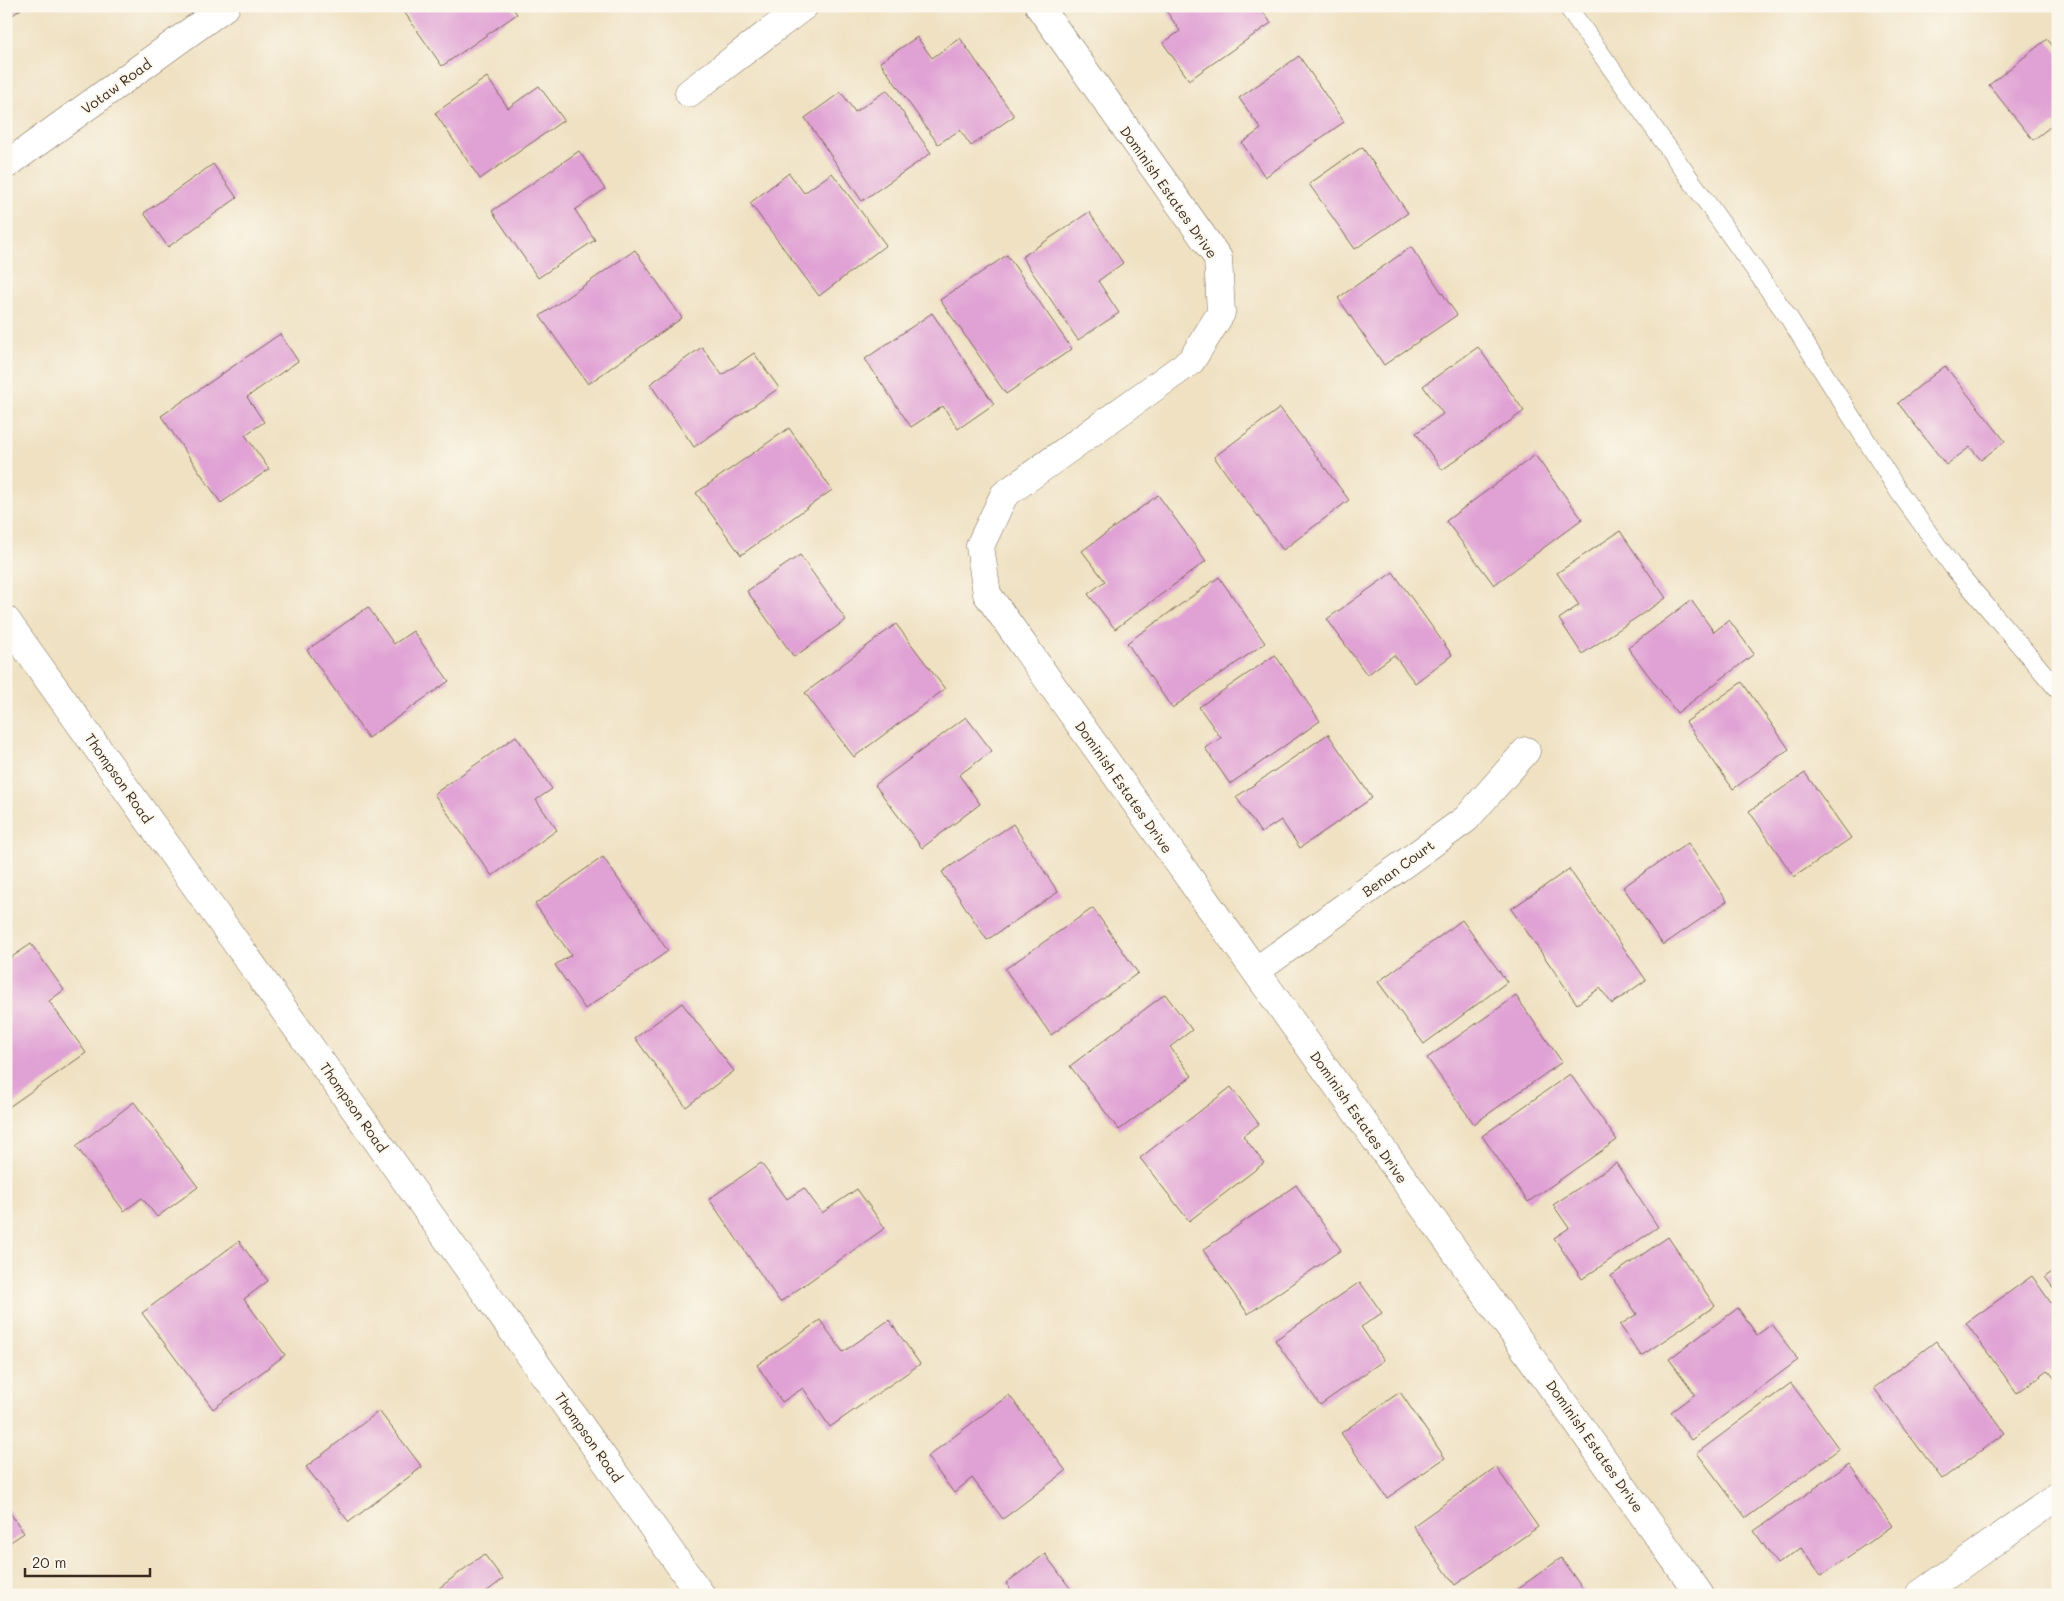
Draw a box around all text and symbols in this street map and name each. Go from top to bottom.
street label: Votaw Road [77,54,155,118]
street label: Dominish Estates Drive [1116,122,1222,262]
street label: Dominish Estates Drive [1071,717,1177,857]
street label: Thompson Road [81,729,157,827]
street label: Benan Court [1358,835,1438,901]
street label: Dominish Estates Drive [1306,1047,1412,1187]
street label: Thompson Road [316,1058,392,1156]
street label: Dominish Estates Drive [1542,1376,1648,1516]
street label: Thompson Road [551,1388,627,1486]
scale bar [25,1546,150,1578]
text: 20 m [32,1552,66,1572]

